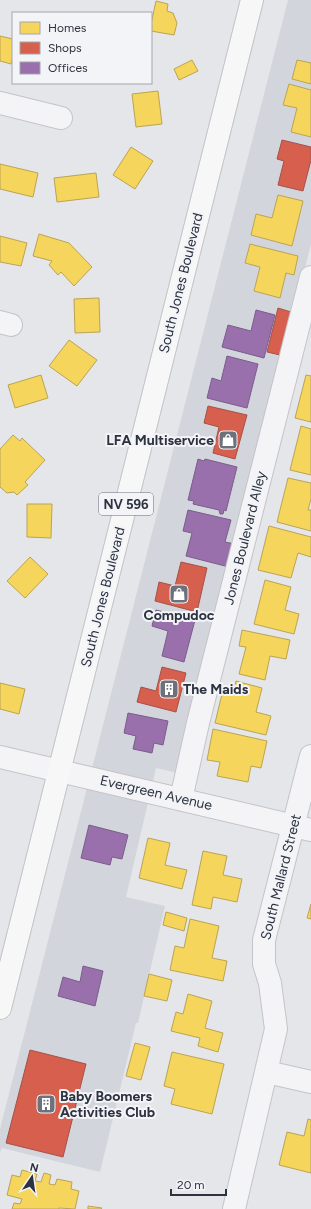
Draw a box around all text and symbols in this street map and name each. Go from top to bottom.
legend [12,12,152,84]
text: Homes [48,21,87,35]
text: Shops [48,41,82,55]
text: Offices [48,61,88,75]
street label: South Jones Boulevard [155,211,207,355]
shop icon: LFA Multiservice [217,429,239,451]
place label: LFA Multiservice [106,432,214,449]
street label: Jones Boulevard Alley [220,469,270,606]
road number: NV 596 [99,493,153,515]
street label: South Jones Boulevard [77,525,129,669]
shop icon: Compudoc [168,583,190,605]
place label: Compudoc [144,607,215,624]
building icon: The Maids [158,678,180,700]
place label: The Maids [183,681,249,698]
street label: Evergreen Avenue [98,772,214,814]
street label: South Mallard Street [257,812,305,942]
place label: Baby Boomers Activities Club [60,1088,155,1121]
building icon: Baby Boomers Activities Club [35,1093,57,1115]
north arrow [12,1157,52,1197]
text: N [29,1160,40,1175]
scale bar [171,1171,226,1197]
text: 20 m [177,1178,205,1192]

